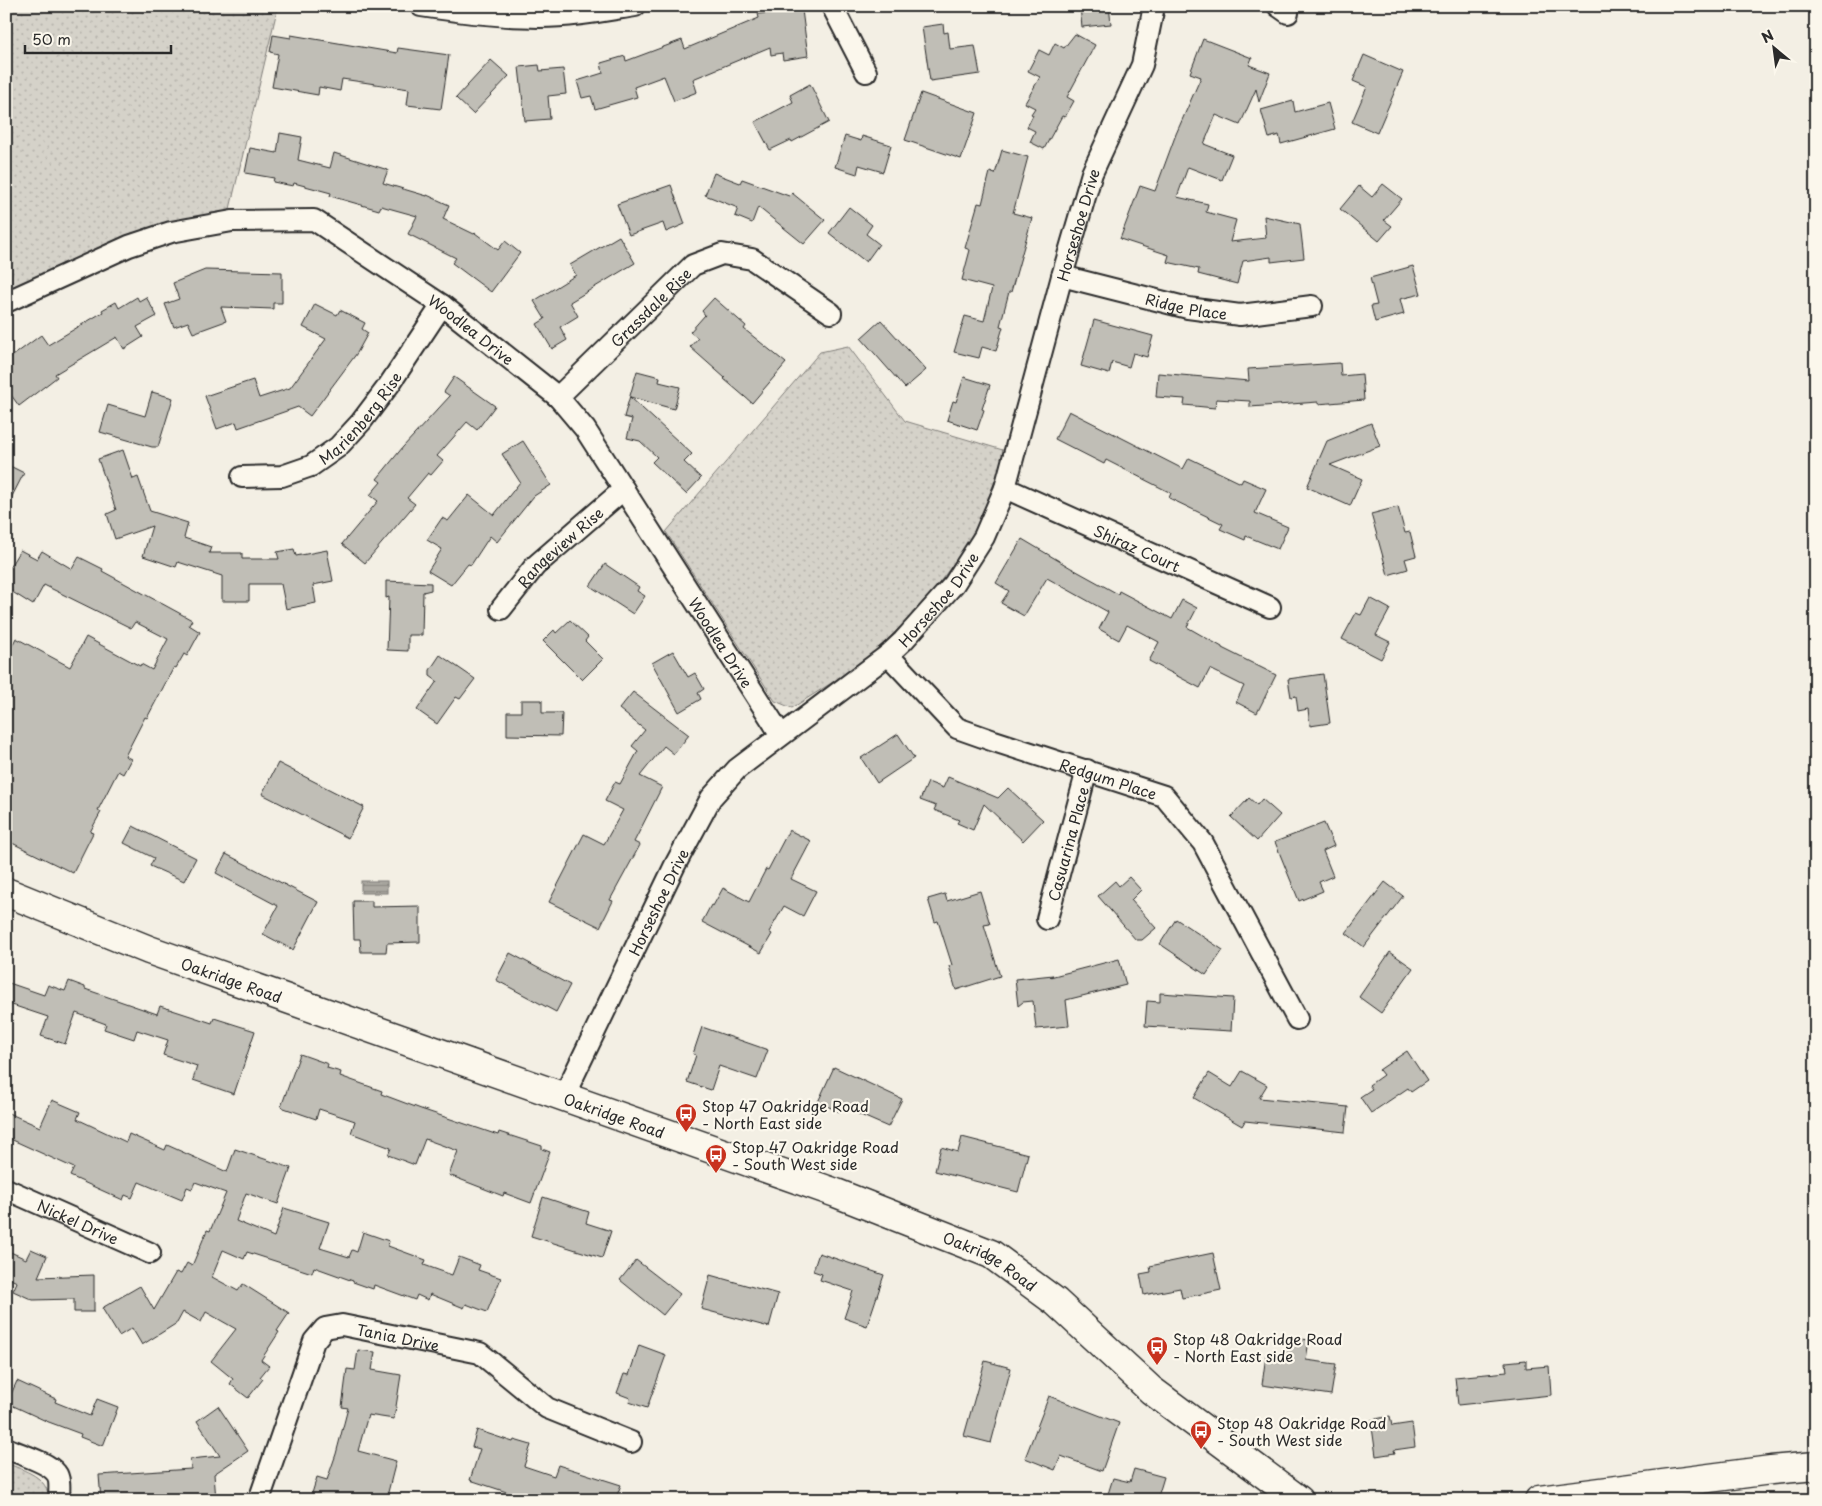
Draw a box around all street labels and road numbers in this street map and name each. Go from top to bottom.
street label: Horseshoe Drive [1050,164,1104,284]
street label: Grassdale Rise [605,262,696,352]
street label: Ridge Place [1143,286,1229,325]
street label: Woodlea Drive [424,288,520,370]
street label: Marienberg Rise [313,367,407,469]
street label: Rangeview Rise [511,501,608,592]
street label: Shiraz Court [1090,518,1184,577]
street label: Horseshoe Drive [892,547,983,651]
street label: Woodlea Drive [684,592,759,692]
street label: Redgum Place [1057,752,1160,805]
street label: Casuarina Place [1041,784,1094,903]
street label: Horseshoe Drive [622,844,694,959]
street label: Oakridge Road [178,951,285,1008]
street label: Oakridge Road [561,1086,668,1143]
street label: Nickel Drive [34,1193,123,1249]
street label: Oakridge Road [940,1225,1042,1296]
street label: Tania Drive [355,1317,442,1356]

